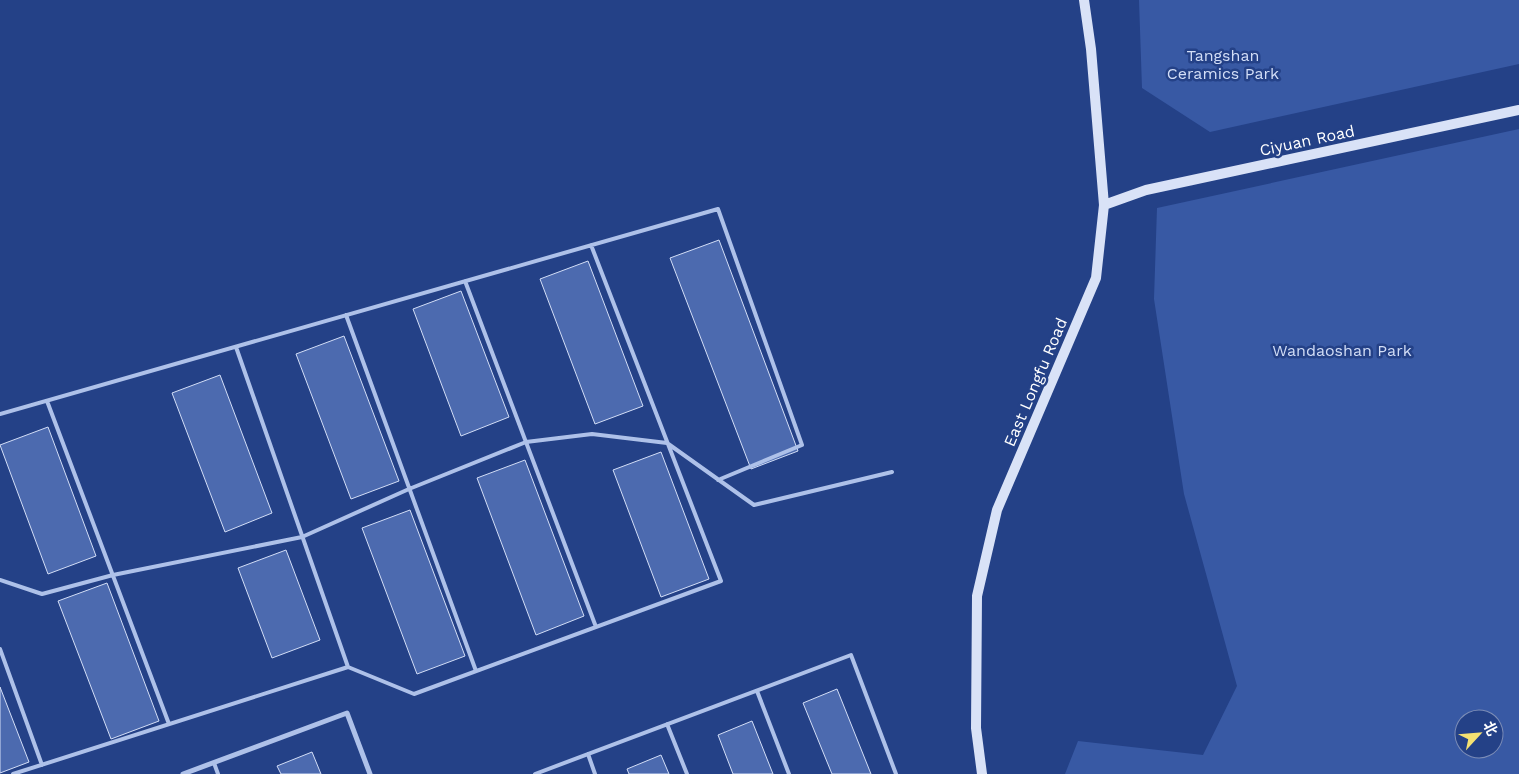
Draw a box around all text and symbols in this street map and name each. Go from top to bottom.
park label: Tangshan Ceramics Park [1167,46,1279,83]
street label: Ciyuan Road [1258,121,1356,160]
street label: East Longfu Road [1000,315,1071,449]
park label: Wandaoshan Park [1272,341,1412,360]
north arrow [1454,709,1504,759]
text: 北 [1480,719,1501,738]

